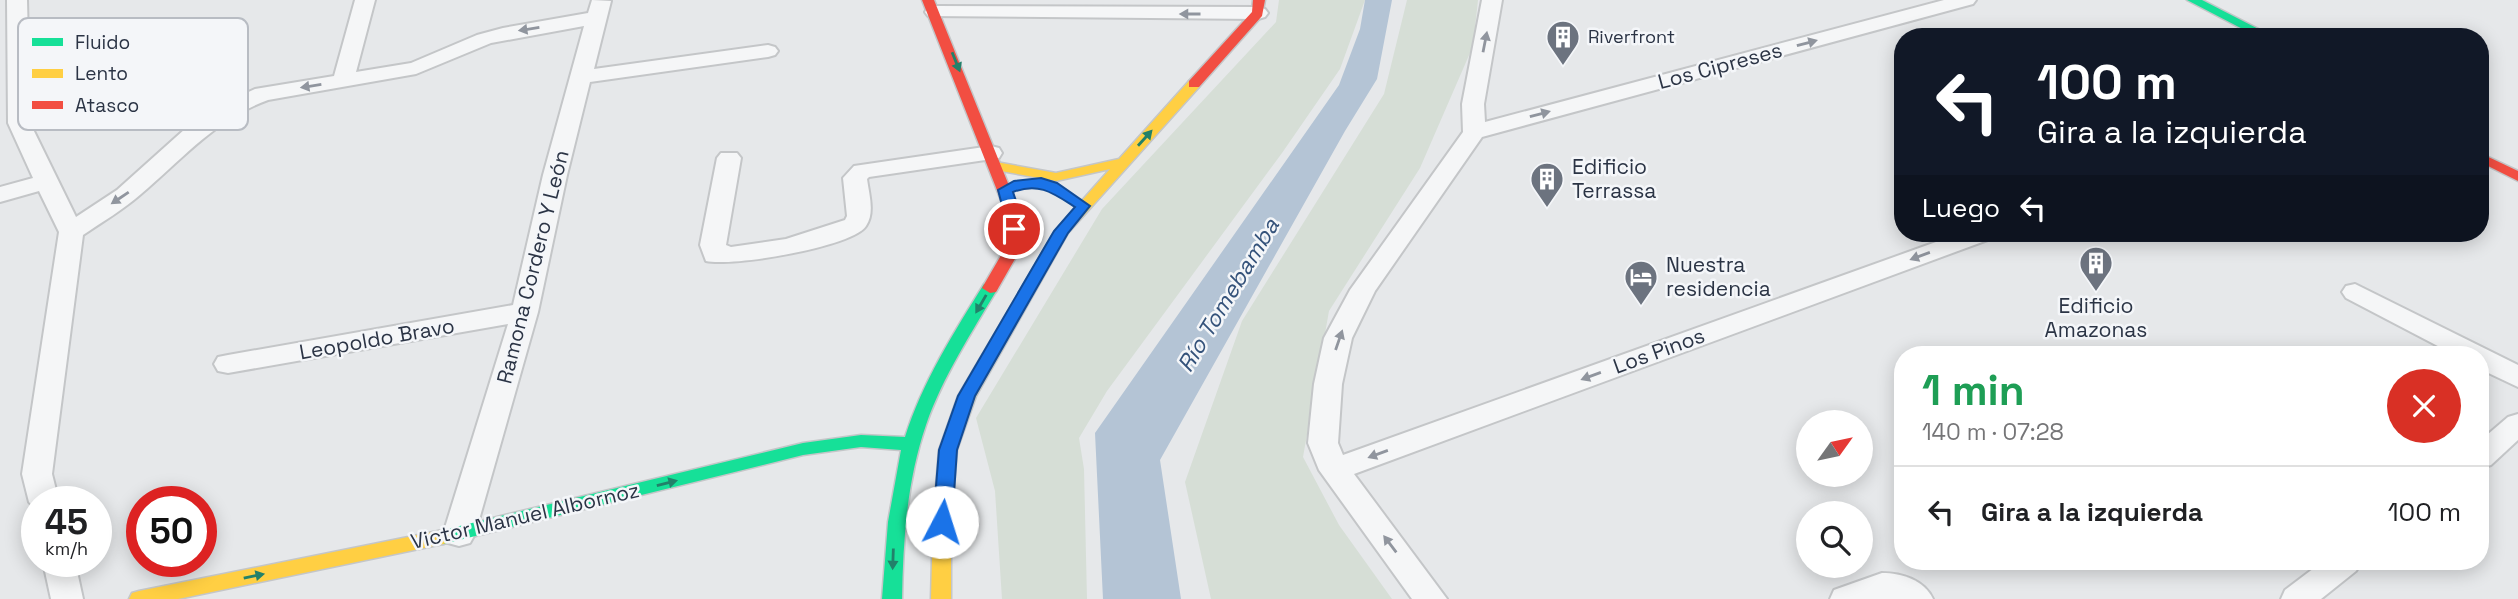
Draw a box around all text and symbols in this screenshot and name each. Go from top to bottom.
one-way arrow [1179,8,1201,19]
legend [18,18,248,130]
building icon: Riverfront [1544,18,1582,67]
one-way arrow [518,24,540,35]
place label: Riverfront [1588,25,1675,48]
text: Fluido [75,30,130,55]
one-way arrow [1479,31,1490,53]
street label: Los Cipreses [1655,36,1785,95]
one-way arrow [1796,37,1818,48]
text: 100 m [2037,51,2177,113]
one-way arrow [950,52,961,73]
icon: left [1922,56,2013,147]
text: Lento [75,61,128,86]
one-way arrow [299,81,321,92]
text: Atasco [75,93,139,118]
one-way arrow [1529,108,1551,119]
text: Gira a la izquierda [2037,112,2307,152]
one-way arrow [1137,129,1153,147]
street label: Ramona Cordero Y León [490,147,575,387]
place label: Edificio Terrassa [1572,153,1656,204]
building icon: Edificio Terrassa [1528,160,1566,209]
icon: left [2014,189,2052,227]
one-way arrow [111,191,129,205]
text: Luego [1922,191,2000,225]
pin [984,199,1044,259]
icon: arrive [995,210,1033,248]
water label: Río Tomebamba [1170,212,1286,377]
building icon: Edificio Amazonas [2077,244,2115,293]
place label: Nuestra residencia [1666,251,1771,302]
one-way arrow [1910,251,1931,262]
hotel icon: Nuestra residencia [1622,258,1660,307]
place label: Edificio Amazonas [2045,292,2147,343]
one-way arrow [975,294,987,313]
street label: Leopoldo Bravo [297,312,457,365]
street label: Los Pinos [1609,322,1708,380]
one-way arrow [1334,329,1345,350]
text: 1 min [1922,364,2025,417]
button: close [2387,369,2461,443]
one-way arrow [1581,371,1602,382]
north arrow [1796,410,1872,486]
map controls [1796,410,1873,578]
text: 140 m · 07:28 [1922,417,2064,447]
one-way arrow [1367,448,1388,459]
street label: Victor Manuel Albornoz [408,476,642,555]
one-way arrow [656,477,678,488]
position arrow [905,485,979,559]
speed limit sign: 50 [126,486,217,577]
icon: left [1922,493,1960,531]
text: Gira a la izquierda [1981,495,2203,529]
text: 100 m [2388,495,2461,529]
text: 45 [45,500,88,544]
button: search [1796,501,1873,578]
one-way arrow [1382,536,1397,554]
text: km/h [45,537,88,560]
one-way arrow [888,548,899,570]
one-way arrow [243,570,265,581]

